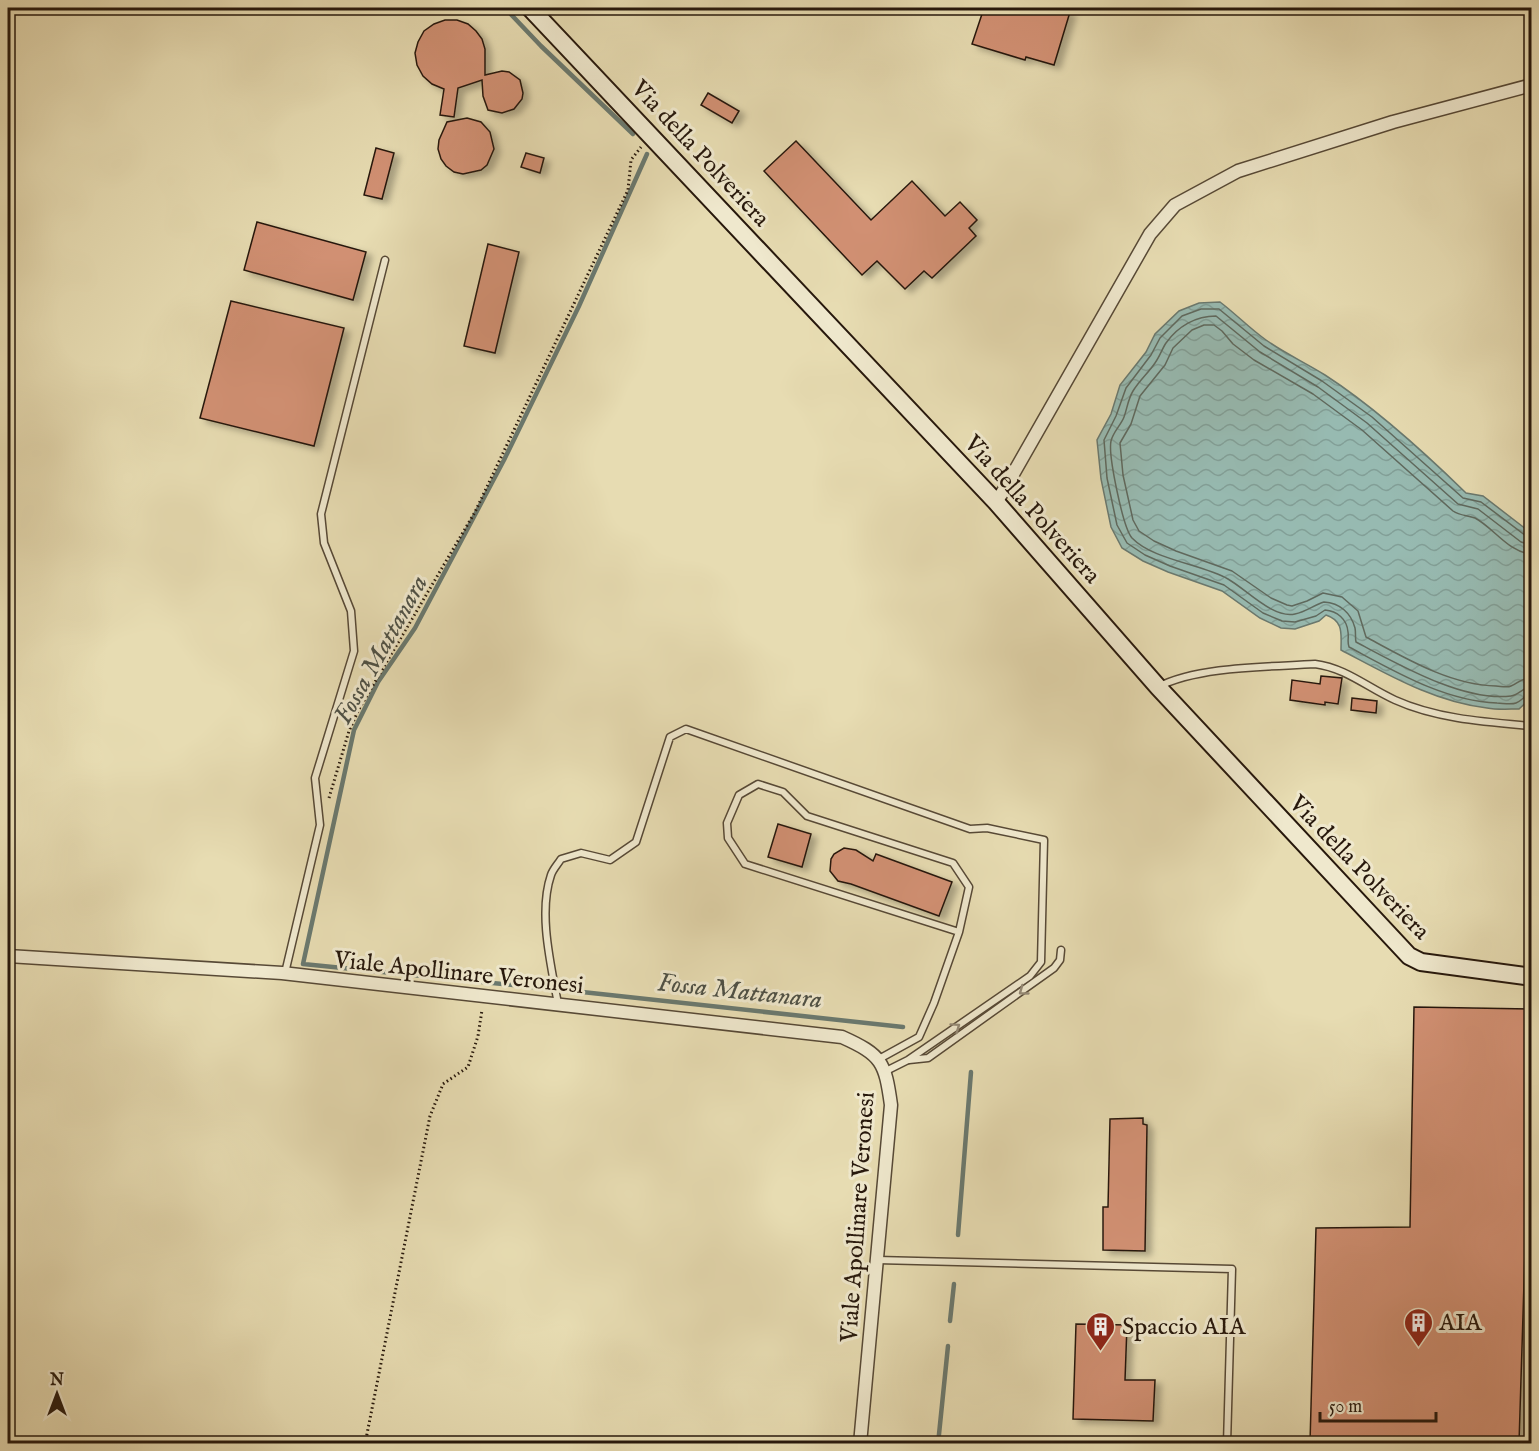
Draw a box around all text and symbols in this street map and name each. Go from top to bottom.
street label: Via della Polveriera [623,73,776,234]
street label: Via della Polveriera [956,428,1107,591]
water label: Fossa Mattanara [327,569,436,730]
street label: Via della Polveriera [1281,788,1436,947]
street label: Viale Apollinare Veronesi [331,945,585,1002]
water label: Fossa Mattanara [656,966,824,1017]
one-way arrow [1018,983,1029,994]
one-way arrow [950,1023,961,1034]
street label: Viale Apollinare Veronesi [834,1091,883,1344]
building icon: AIA [1402,1306,1434,1348]
place label: AIA [1438,1308,1483,1339]
building icon: Spaccio AIA [1085,1310,1117,1352]
place label: Spaccio AIA [1122,1312,1246,1343]
north arrow [27,1364,87,1424]
text: N [49,1371,64,1391]
scale bar [1320,1385,1436,1423]
text: 50 m [1329,1396,1362,1419]

